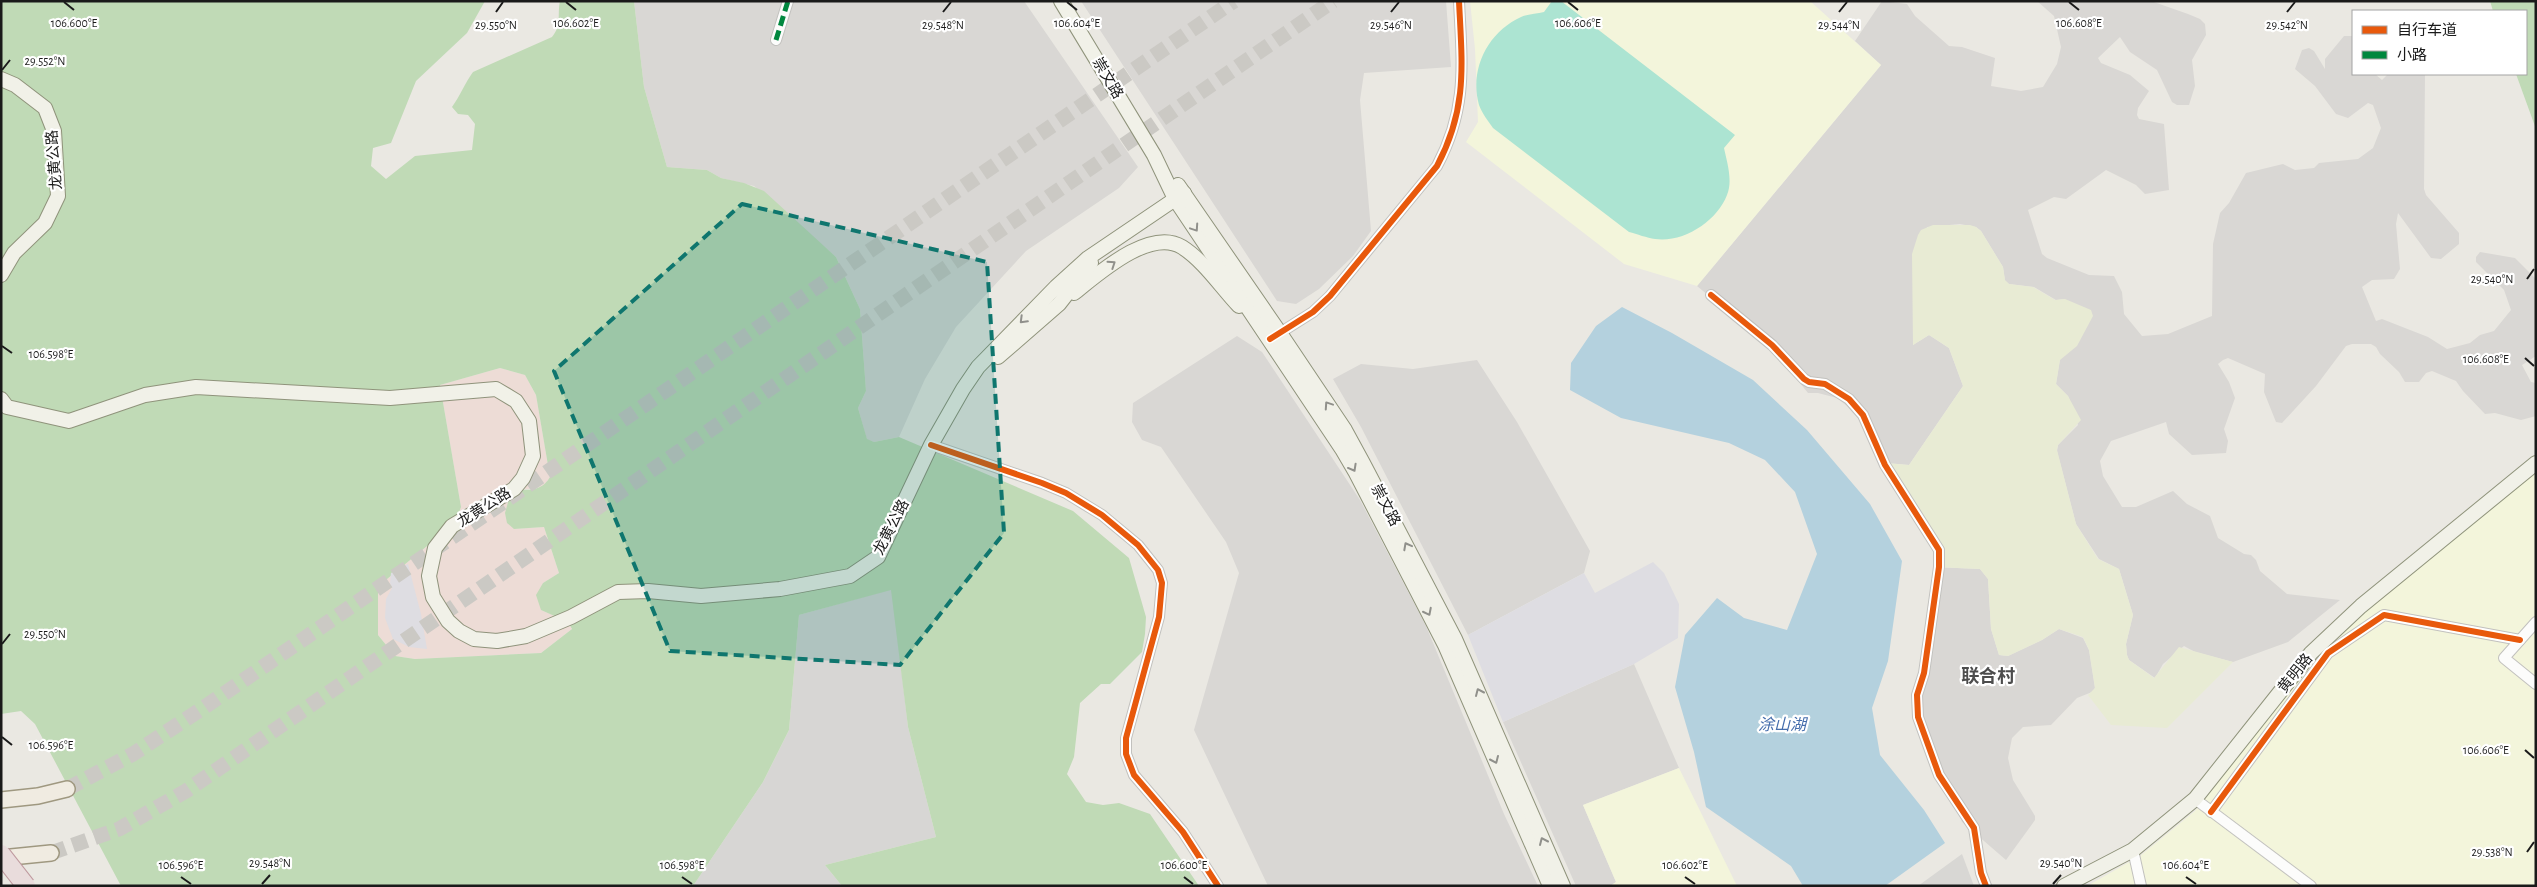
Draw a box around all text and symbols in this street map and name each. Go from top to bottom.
legend [2352,10,2527,75]
text: 106.600°E [51,17,97,29]
text: 106.602°E [553,17,599,29]
text: 106.604°E [1054,17,1100,29]
text: 106.606°E [1555,17,1601,29]
text: 106.608°E [2056,17,2102,29]
text: 29.550°N [475,19,517,31]
text: 29.548°N [922,19,964,31]
text: 29.546°N [1370,19,1412,31]
text: 29.544°N [1818,19,1860,31]
text: 29.542°N [2266,19,2308,31]
text: 自行车道 [2397,22,2457,38]
text: 小路 [2397,47,2427,63]
text: 29.552°N [24,55,66,67]
street label: 崇文路 [1090,55,1126,101]
street label: 龙黄公路 [42,129,65,191]
one-way arrow [1189,222,1198,232]
one-way arrow [1106,261,1116,270]
text: 29.540°N [2471,273,2513,285]
one-way arrow [1020,314,1029,323]
text: 106.598°E [29,348,73,360]
text: 106.608°E [2463,353,2509,365]
one-way arrow [1325,401,1334,410]
one-way arrow [1347,463,1357,472]
street label: 崇文路 [1368,481,1404,529]
street label: 龙黄公路 [454,483,514,530]
street label: 龙黄公路 [869,496,912,557]
one-way arrow [1403,542,1413,551]
one-way arrow [1422,607,1432,616]
text: 29.550°N [24,628,66,640]
street label: 黄明路 [2275,650,2315,696]
district label: 联合村 [1961,666,2015,686]
one-way arrow [1474,688,1485,697]
water label: 涂山湖 [1758,716,1809,733]
text: 106.596°E [29,739,73,751]
text: 106.606°E [2463,744,2509,756]
one-way arrow [1489,755,1500,764]
one-way arrow [1539,837,1550,846]
text: 29.538°N [2471,846,2513,858]
text: 29.548°N [249,857,291,869]
text: 29.540°N [2040,857,2082,869]
text: 106.596°E [159,859,203,871]
text: 106.598°E [660,859,704,871]
text: 106.600°E [1161,859,1207,871]
text: 106.602°E [1662,859,1708,871]
text: 106.604°E [2163,859,2209,871]

